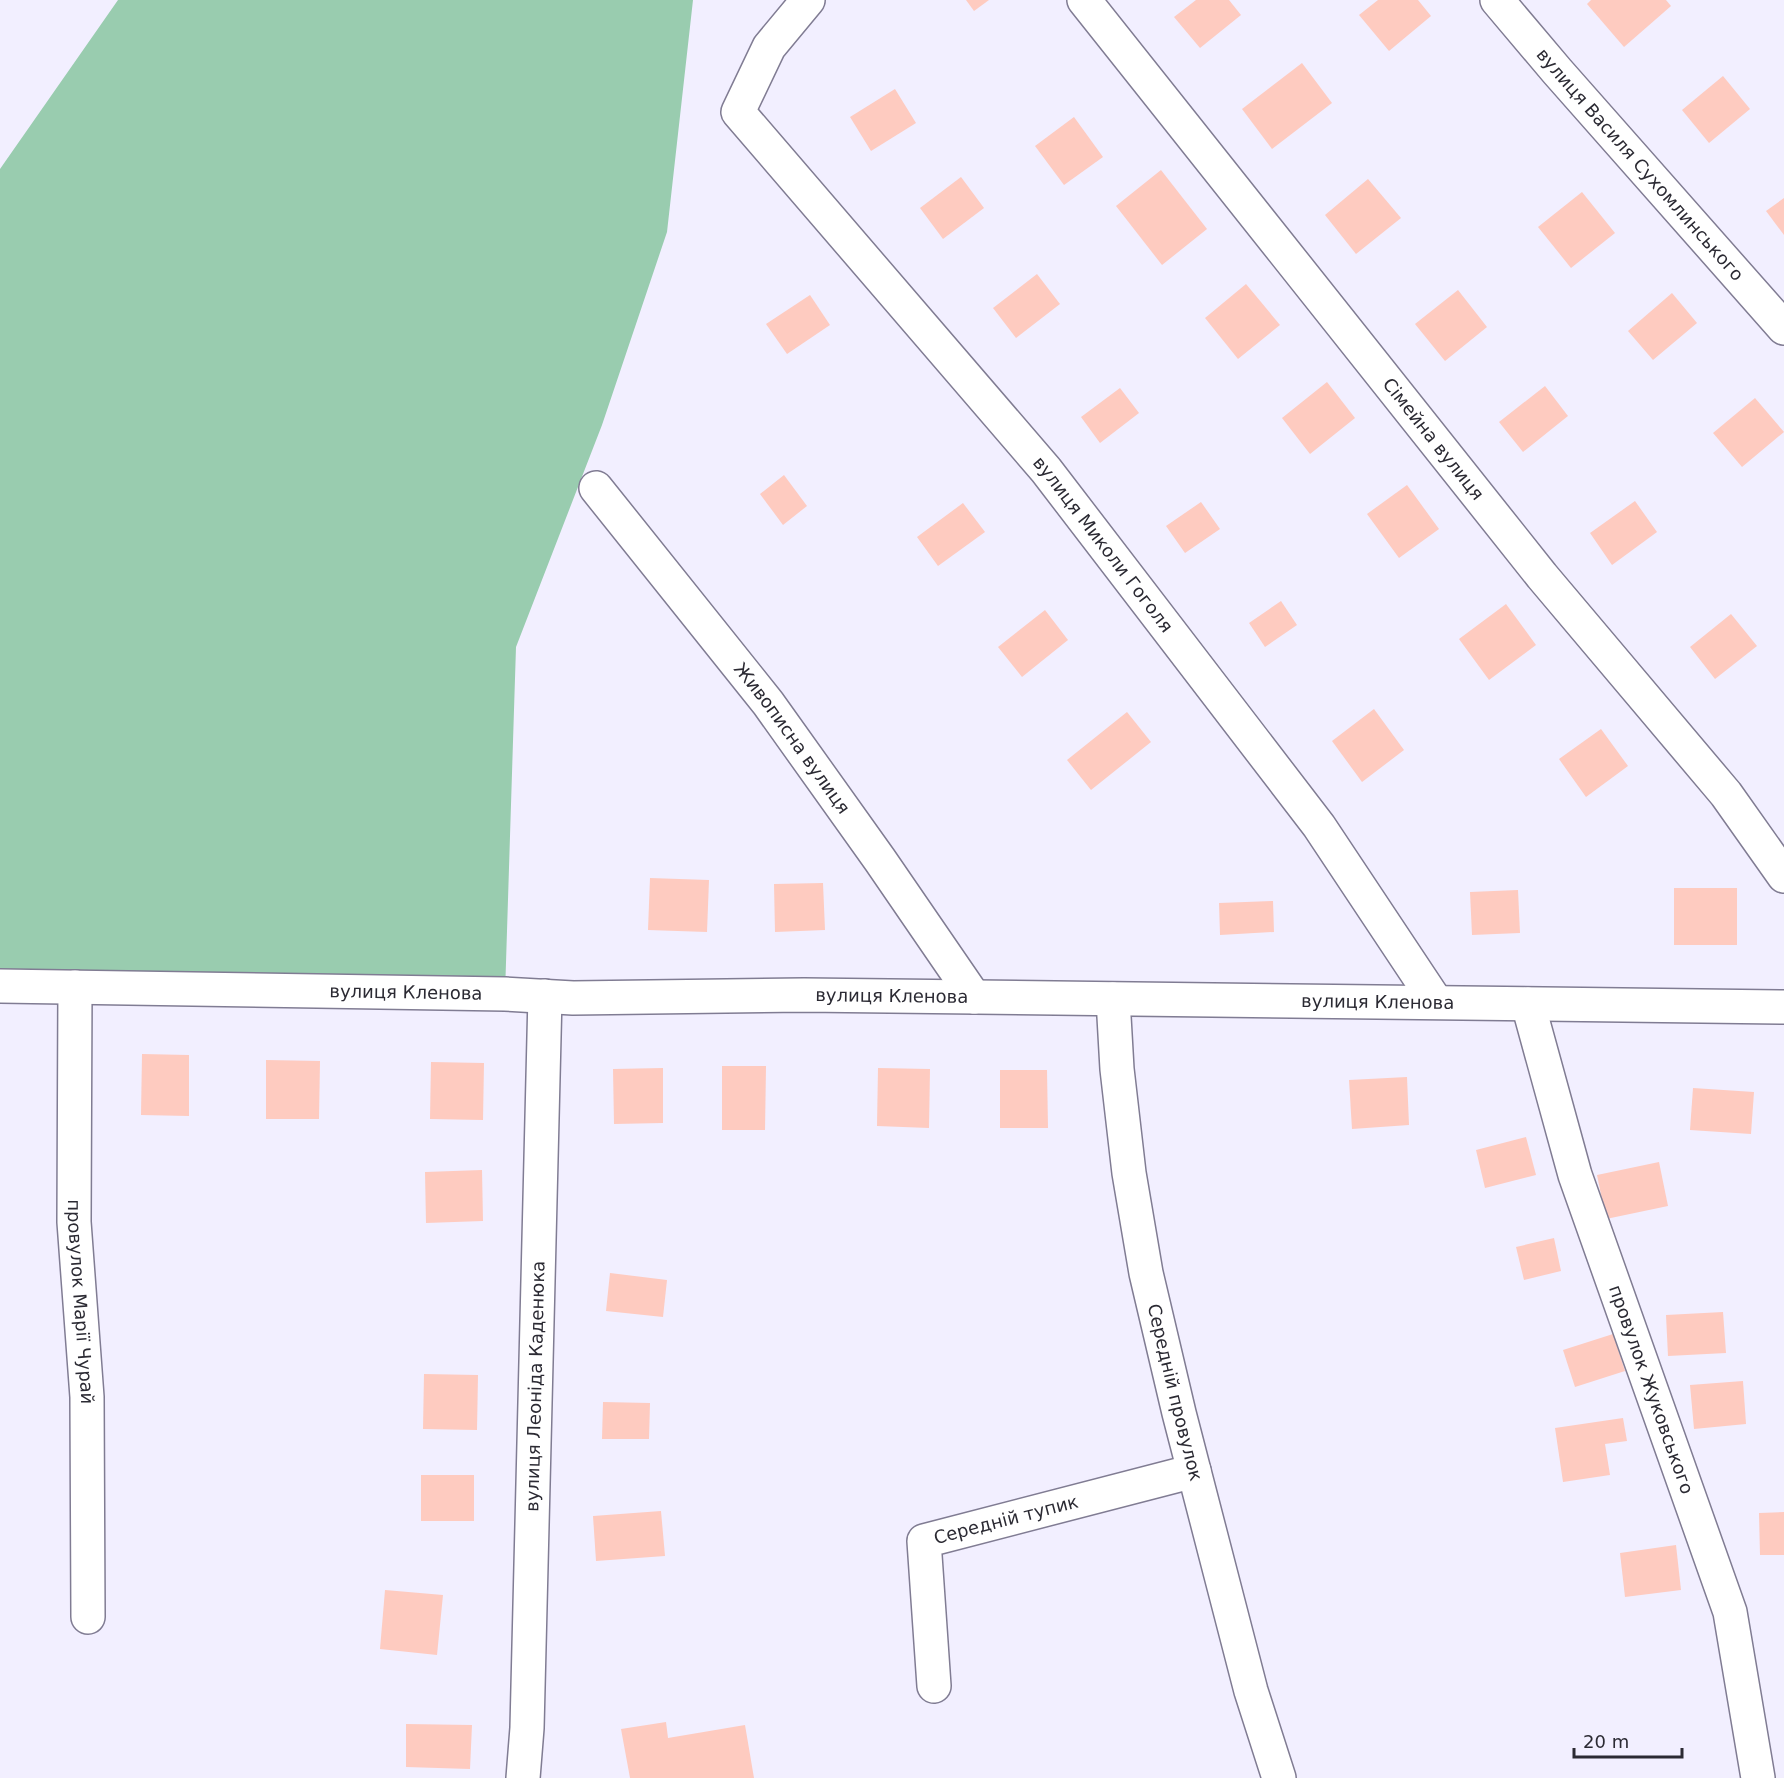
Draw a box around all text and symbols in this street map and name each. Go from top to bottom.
street label: вулиця Василя Сухомлинського [1532,44,1748,285]
street label: Сімейна вулиця [1379,374,1488,504]
street label: вулиця Миколи Гоголя [1029,452,1178,636]
street label: Живописна вулиця [730,658,855,818]
street label: вулиця Кленова [329,980,483,1004]
street label: вулиця Кленова [815,984,968,1007]
street label: вулиця Кленова [1301,990,1454,1013]
street label: провулок Марії Чурай [64,1199,98,1404]
street label: вулиця Леоніда Каденюка [521,1260,548,1512]
street label: провулок Жуковського [1605,1282,1698,1497]
street label: Середній провулок [1144,1302,1207,1483]
street label: Середній тупик [931,1490,1080,1548]
scale bar [1574,1721,1682,1759]
text: 20 m [1583,1731,1629,1752]

